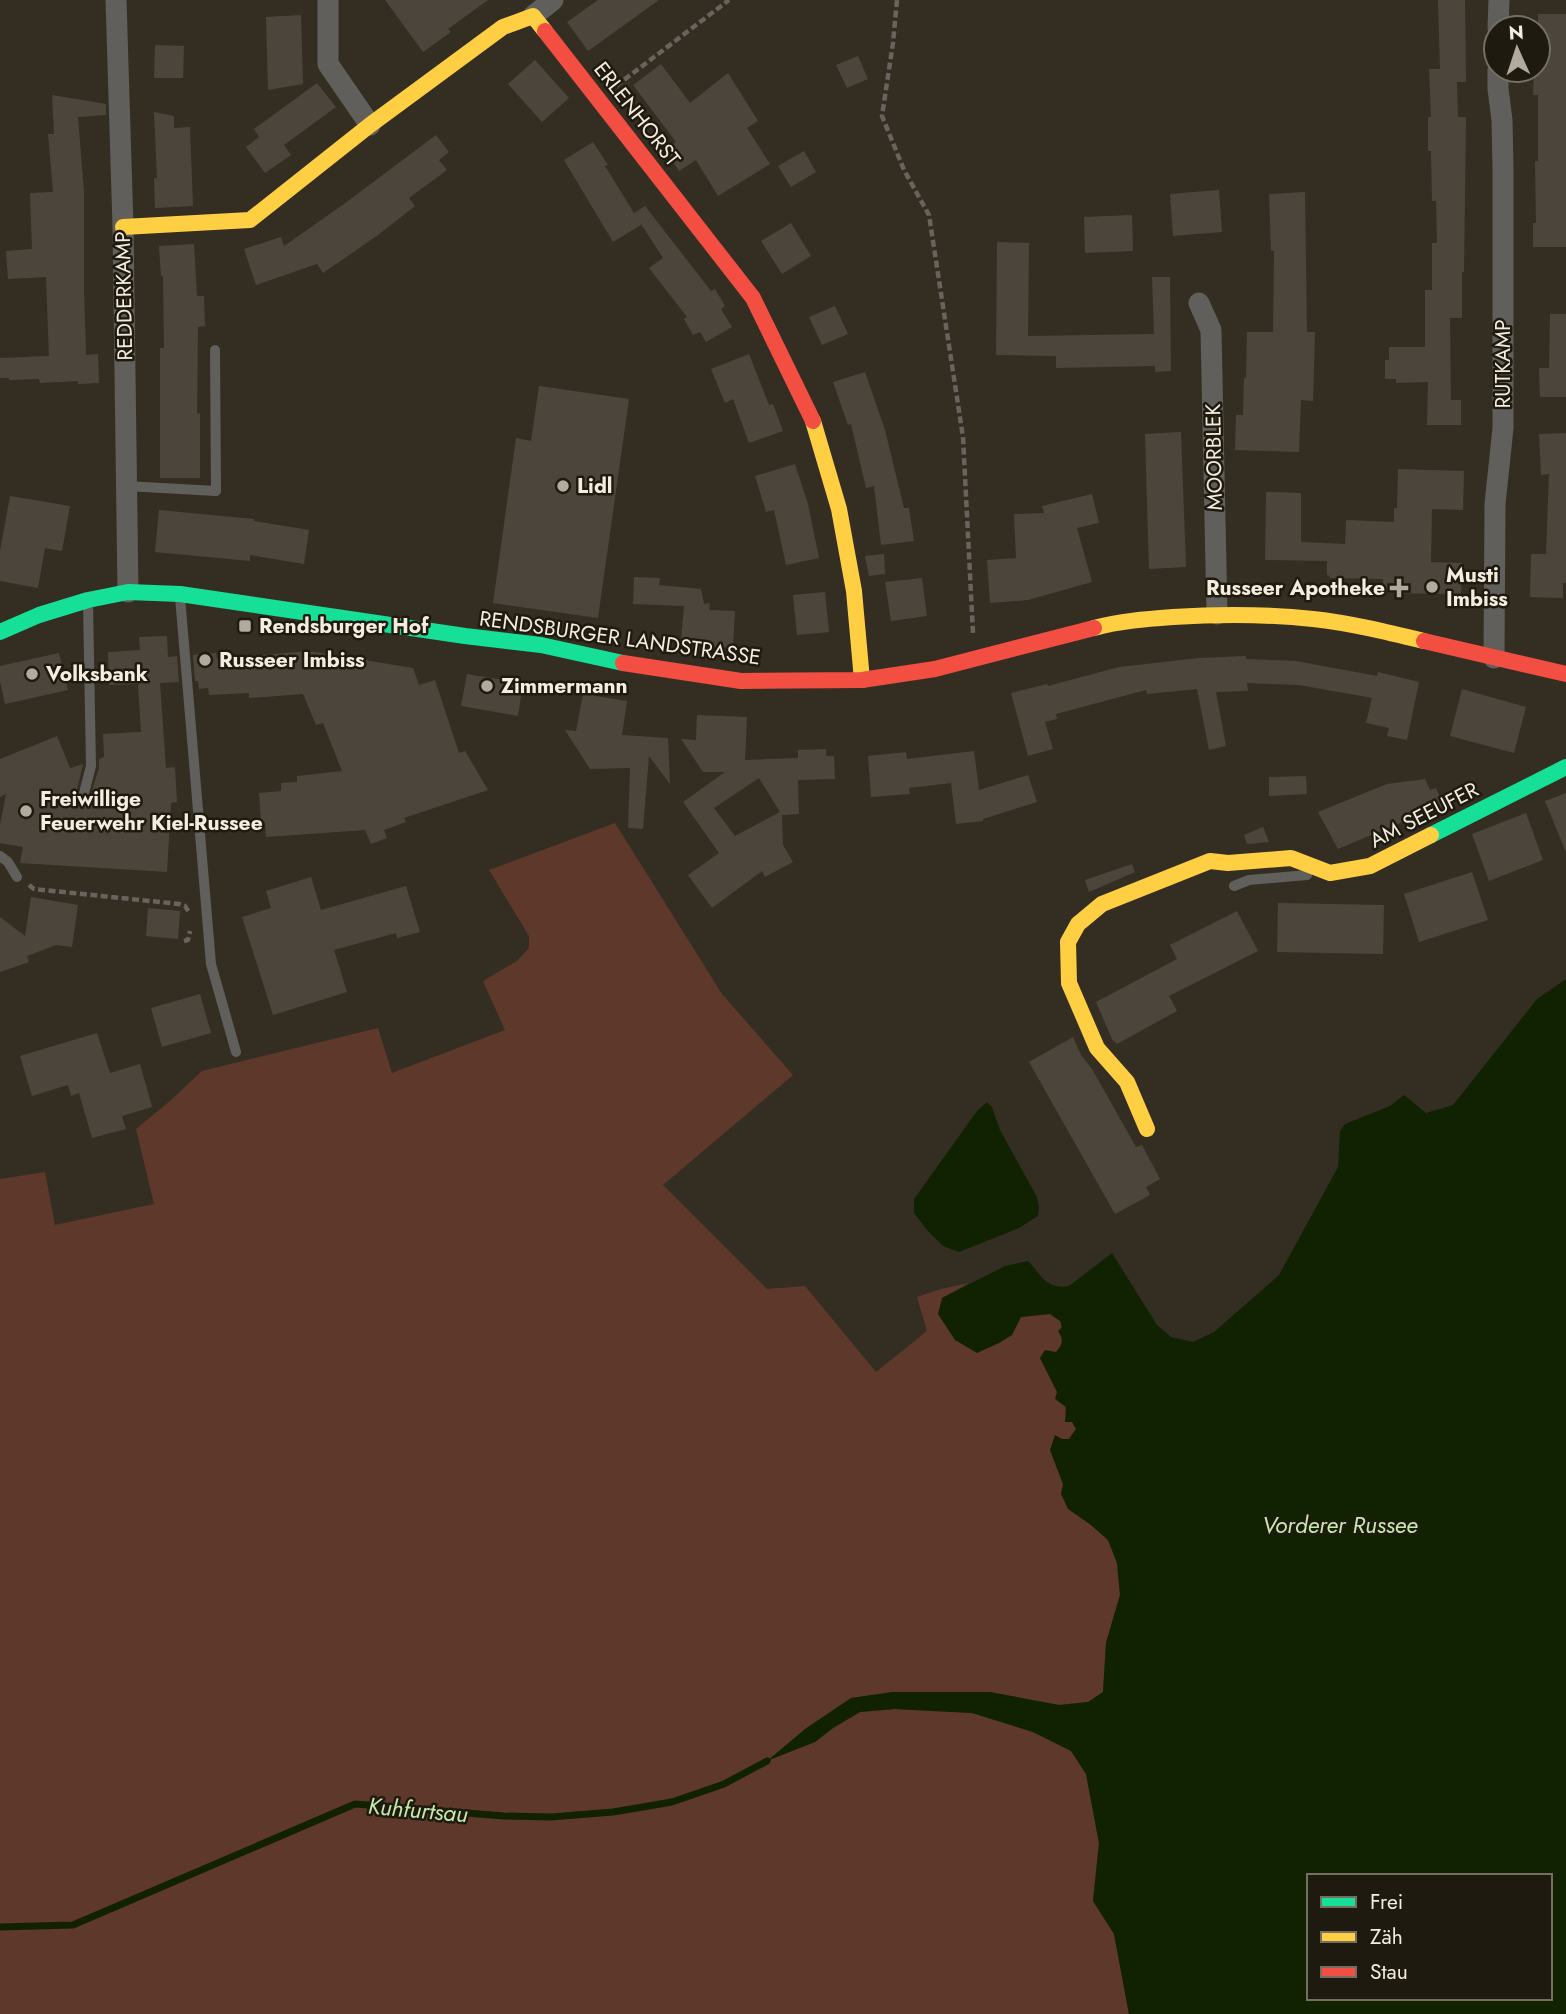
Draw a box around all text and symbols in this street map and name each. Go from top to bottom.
north arrow [1482,14,1552,84]
text: N [1508,19,1524,46]
street label: ERLENHORST [587,55,688,173]
street label: REDDERKAMP [108,231,140,361]
street label: RUTKAMP [1488,320,1518,408]
street label: MOORBLEK [1198,403,1230,511]
place label: Lidl [577,471,613,501]
marker: Lidl [555,478,571,494]
place label: Musti Imbiss [1446,560,1508,614]
place label: Russeer Apotheke [1206,573,1385,603]
marker: Musti Imbiss [1424,579,1440,595]
marker: Russeer Apotheke [1391,580,1407,596]
street label: RENDSBURGER LANDSTRASSE [477,603,763,673]
place label: Rendsburger Hof [259,611,429,641]
marker: Rendsburger Hof [237,618,253,634]
place label: Russeer Imbiss [219,645,365,675]
marker: Russeer Imbiss [197,652,213,668]
place label: Volksbank [45,659,148,689]
marker: Volksbank [24,666,40,682]
place label: Zimmermann [501,671,628,701]
marker: Zimmermann [479,678,495,694]
street label: AM SEEUFER [1364,775,1484,855]
place label: Freiwillige Feuerwehr Kiel-Russee [40,784,263,838]
marker: Freiwillige Feuerwehr Kiel-Russee [18,803,34,819]
water label: Vorderer Russee [1262,1508,1418,1542]
water label: Kuhfurtsau [367,1789,470,1831]
legend [1307,1874,1552,2000]
text: Frei [1370,1887,1403,1917]
text: Zäh [1370,1922,1403,1952]
text: Stau [1370,1957,1408,1987]

